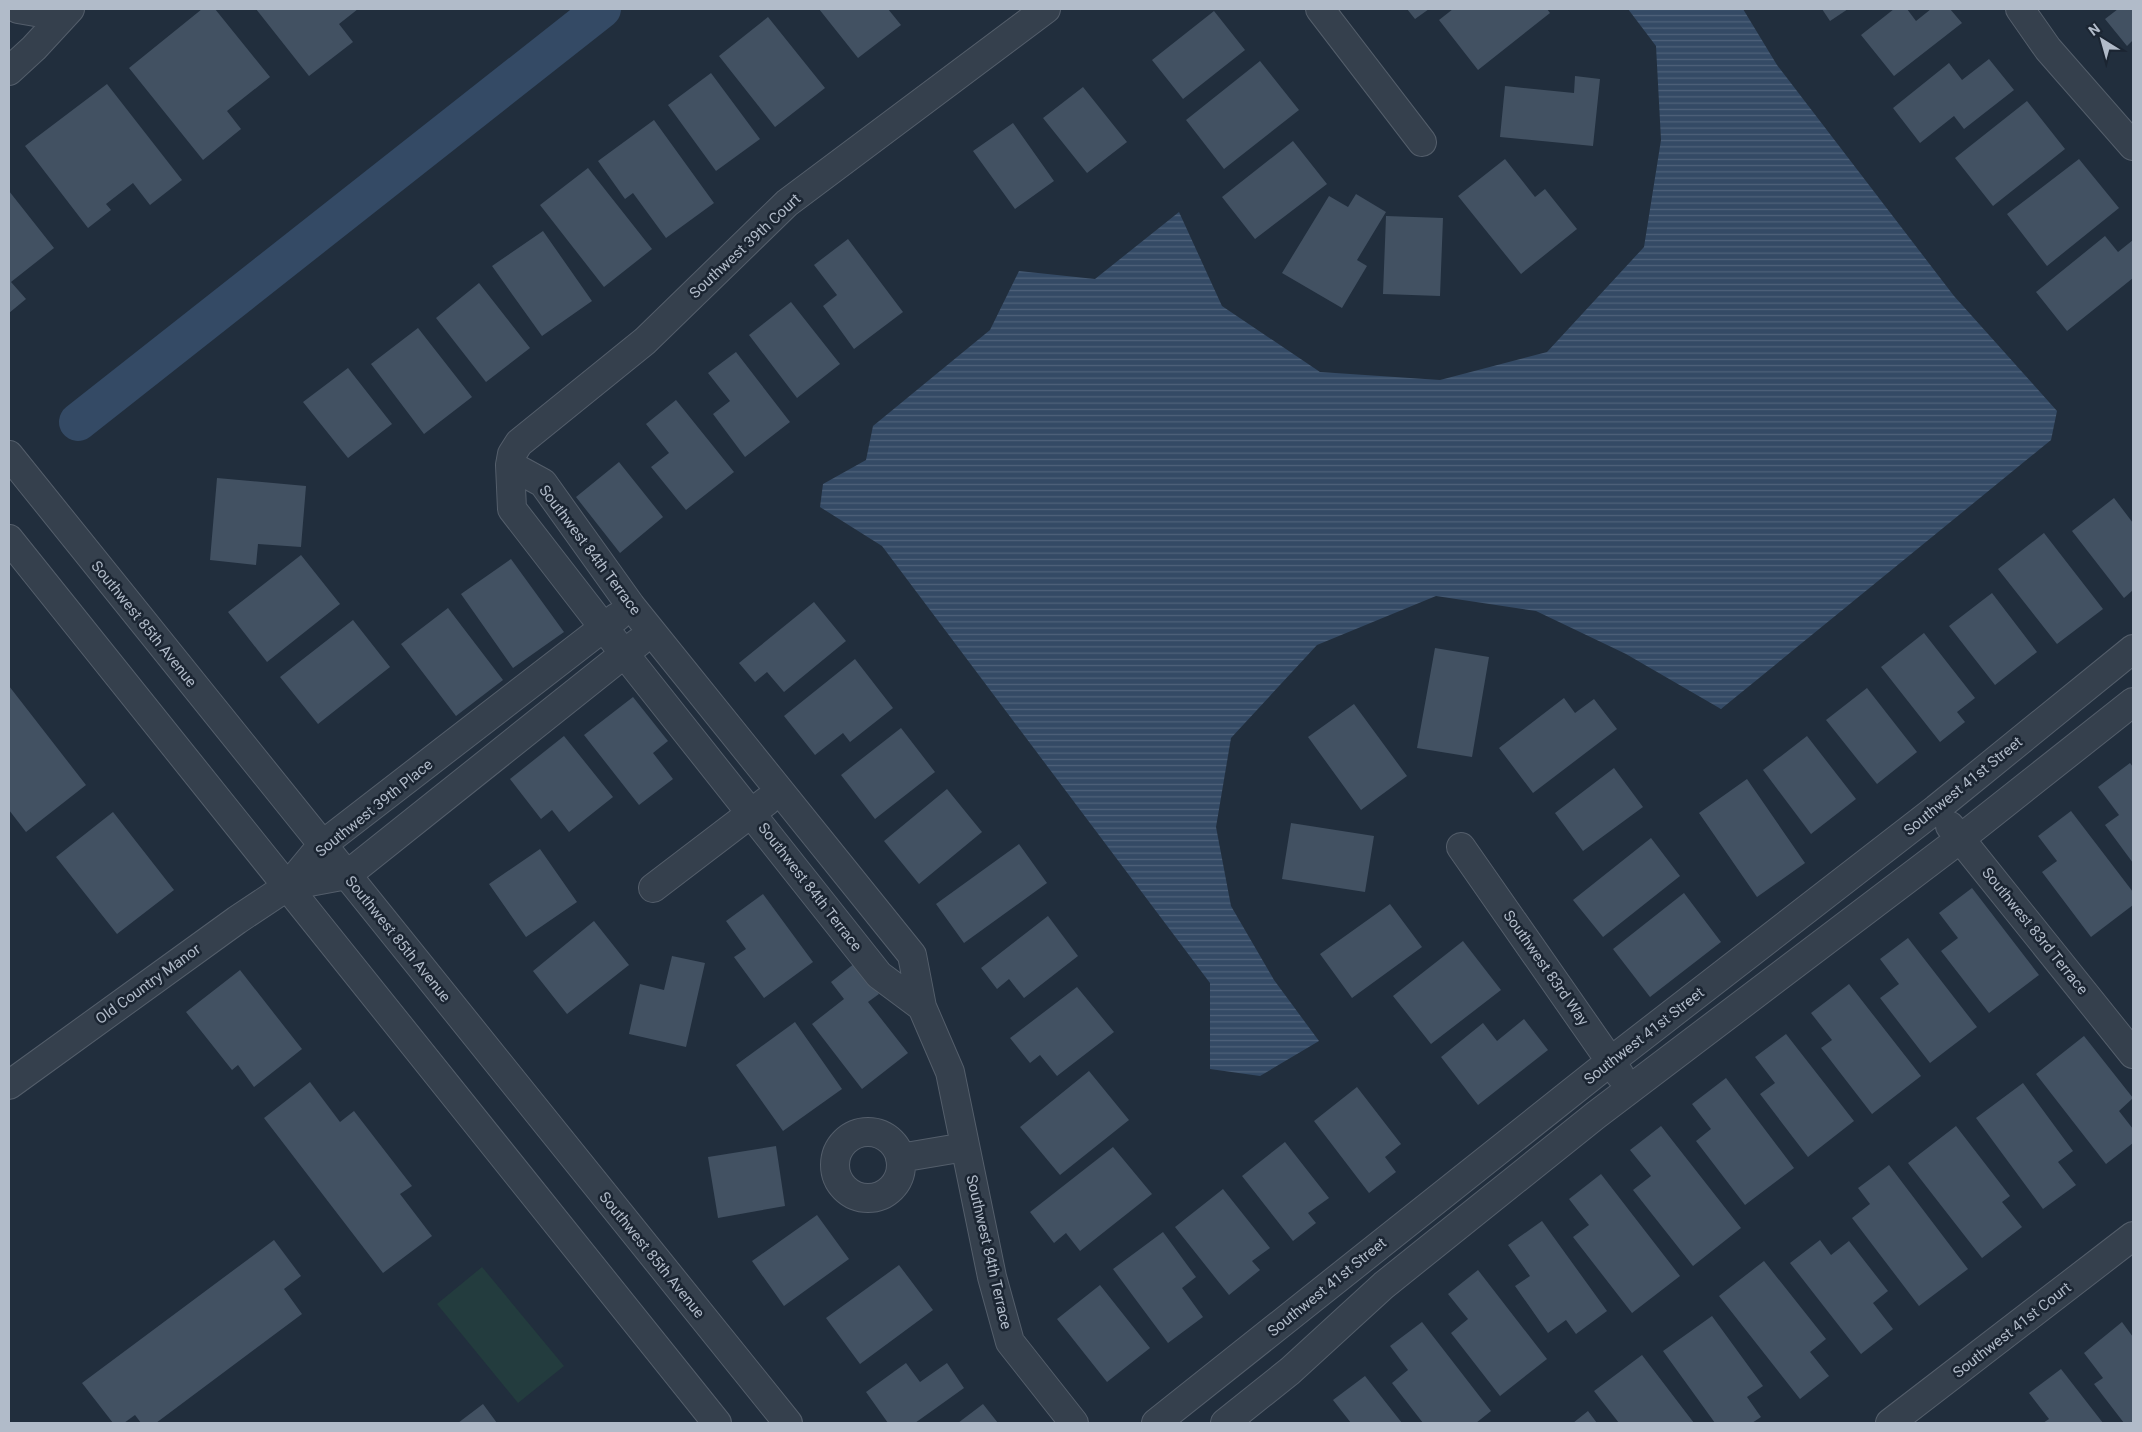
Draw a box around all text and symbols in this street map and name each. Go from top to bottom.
north arrow [2077,15,2127,65]
text: N [2085,20,2103,39]
street label: Southwest 39th Court [686,190,804,302]
street label: Southwest 84th Terrace [535,482,645,619]
street label: Southwest 85th Avenue [88,557,201,691]
street label: Southwest 41st Street [1900,733,2026,839]
street label: Southwest 39th Place [312,755,436,861]
street label: Southwest 84th Terrace [754,819,866,955]
street label: Southwest 83rd Terrace [1978,864,2092,998]
street label: Southwest 85th Avenue [342,872,455,1006]
street label: Southwest 83rd Way [1499,907,1593,1029]
street label: Old Country Manor [92,940,204,1028]
street label: Southwest 41st Street [1580,984,1708,1088]
street label: Southwest 84th Terrace [962,1173,1016,1331]
street label: Southwest 85th Avenue [596,1188,709,1322]
street label: Southwest 41st Street [1264,1234,1390,1340]
street label: Southwest 41st Court [1949,1278,2075,1382]

